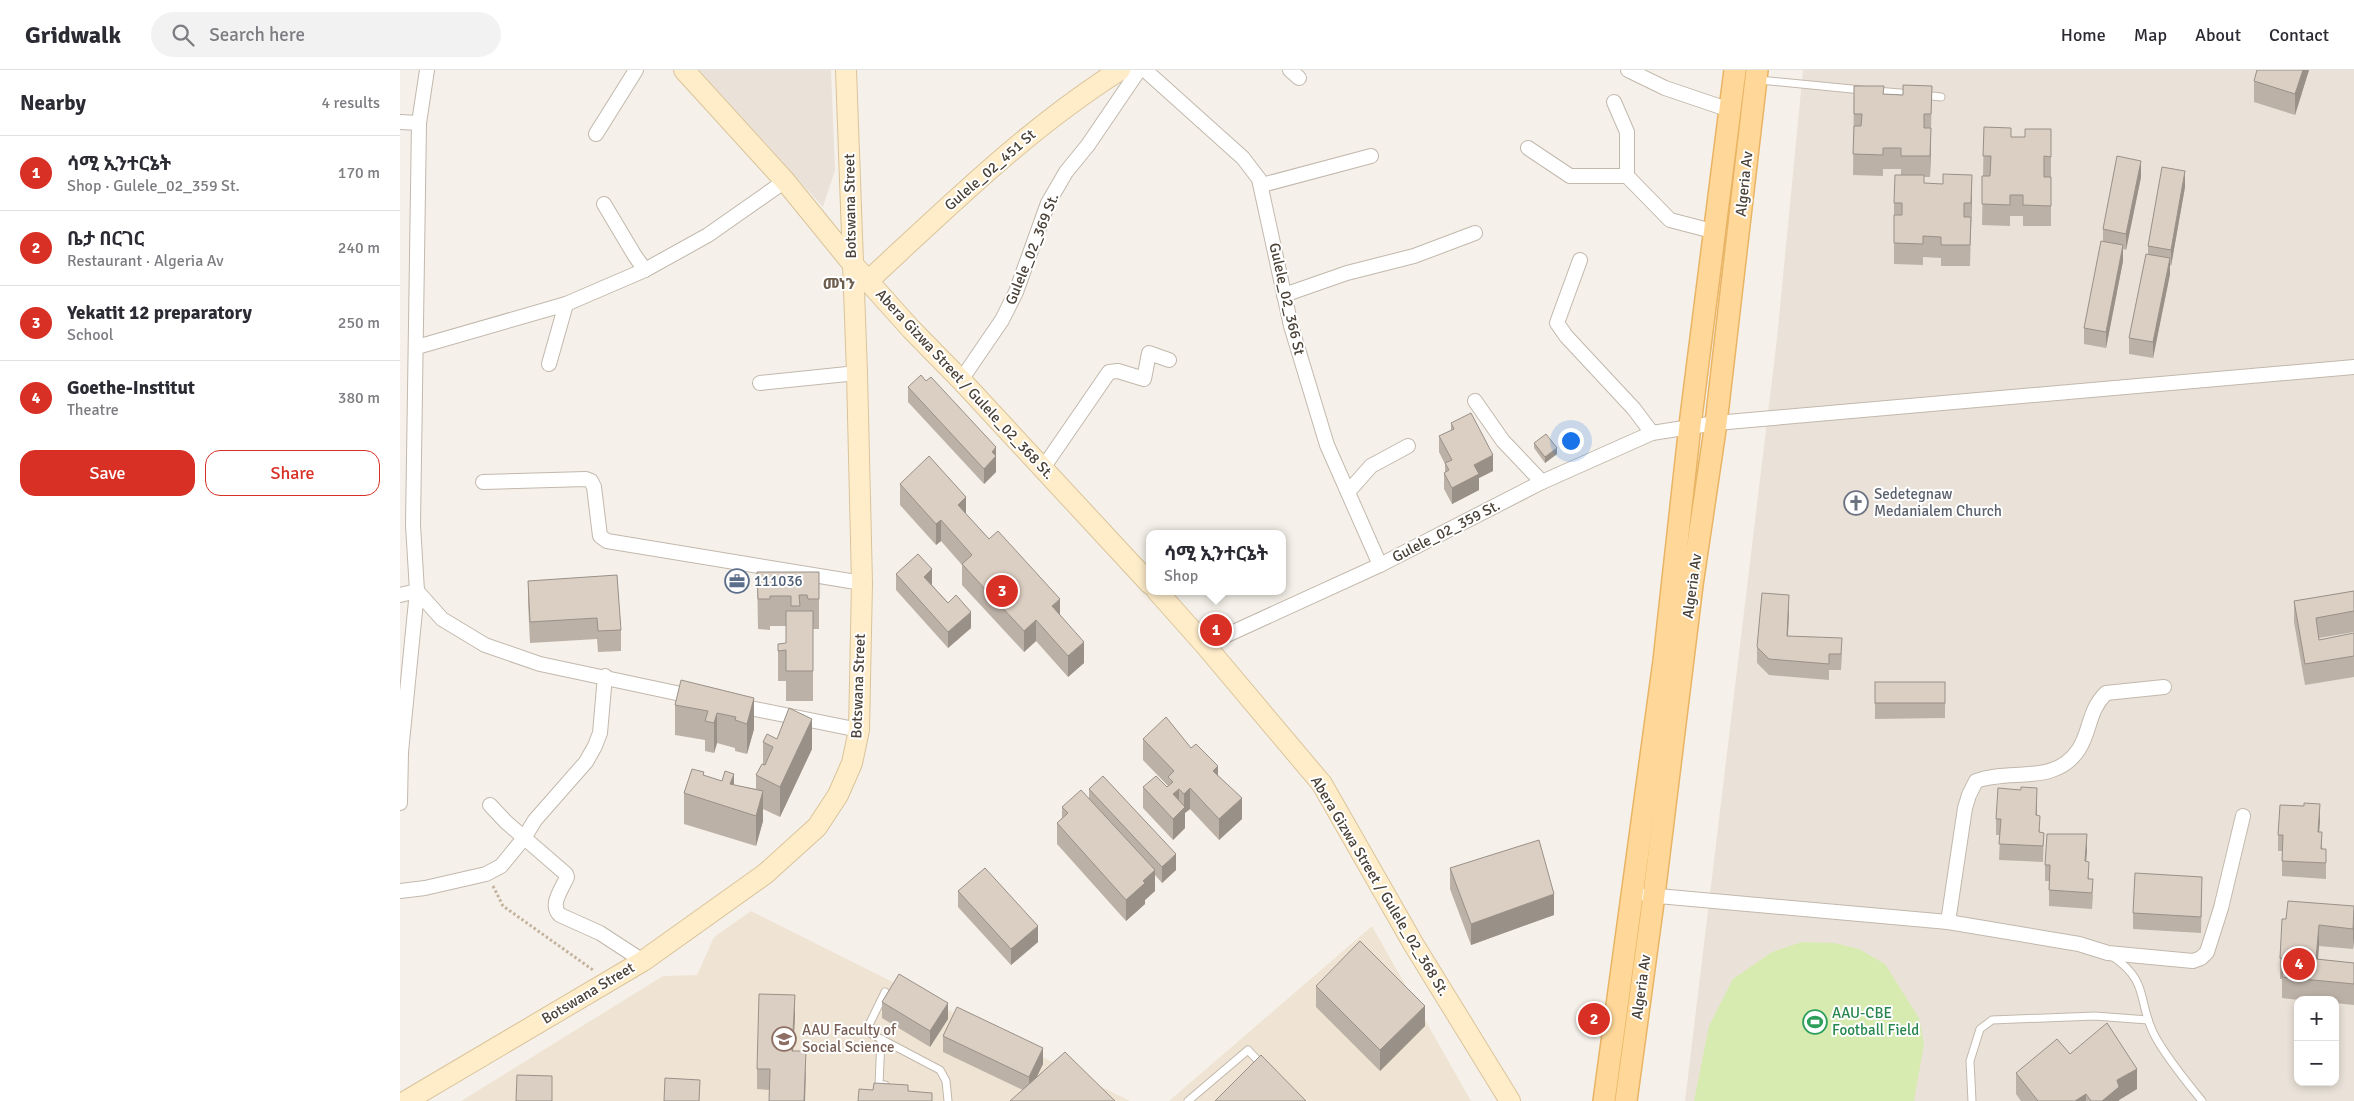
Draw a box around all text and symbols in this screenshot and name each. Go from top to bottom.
search box [151,12,501,57]
text: Gridwalk [25,20,121,50]
icon: search [169,21,197,49]
text: Search here [209,23,305,47]
text: Home [2061,24,2106,46]
text: Map [2134,24,2167,46]
text: About [2195,24,2241,46]
text: Contact [2269,24,2329,46]
text: Nearby [20,90,86,116]
text: 4 results [321,93,380,113]
street label: Gulele_02_451 St [941,126,1039,214]
street label: Algeria Av [1732,150,1756,217]
text: ሳሚ ኢንተርኔት [67,152,171,176]
street label: Botswana Street [840,153,860,259]
text: 1 [32,163,40,183]
text: 170 m [338,163,380,183]
text: Shop · Gulele_02_359 St. [67,176,240,196]
street label: Gulele_02_369 St. [1001,191,1063,307]
text: ቤታ በርገር [67,227,144,251]
text: 2 [32,238,40,258]
text: 240 m [338,238,380,258]
street label: Gulele_02_366 St [1265,241,1309,357]
text: Restaurant · Algeria Av [67,251,224,271]
district label: መነን [823,274,856,294]
street label: Abera Gizwa Street / Gulele_02_368 St. [872,285,1058,483]
text: Yekatit 12 preparatory [67,301,252,325]
text: 3 [32,313,40,333]
text: 250 m [338,313,380,333]
text: School [67,325,113,345]
text: Goethe-Institut [67,376,195,400]
text: 4 [32,388,40,408]
text: 380 m [338,388,380,408]
text: Theatre [67,400,119,420]
your location [1558,428,1584,454]
button: Save [20,450,195,496]
button: Share [205,450,380,496]
place label: Sedetegnaw Medanialem Church [1874,485,2002,520]
church icon: Sedetegnaw Medanialem Church [1843,490,1869,516]
street label: Gulele_02_359 St. [1389,496,1503,566]
popup [1146,530,1286,595]
text: ሳሚ ኢንተርኔት [1164,542,1268,566]
street label: Algeria Av [1679,552,1705,620]
text: Shop [1164,566,1198,586]
office icon: 111036 [724,568,750,594]
place label: 111036 [754,572,803,590]
pin: 3 [986,572,1018,610]
pin: 1 [1200,611,1232,649]
street label: Botswana Street [847,633,869,739]
street label: Abera Gizwa Street / Gulele_02_368 St. [1307,773,1453,999]
pin: 4 [2283,945,2315,983]
street label: Algeria Av [1628,953,1654,1021]
street label: Botswana Street [538,958,638,1028]
map controls [2294,996,2339,1086]
button: + [2294,996,2339,1041]
pin: 2 [1578,1000,1610,1038]
place label: AAU-CBE Football Field [1832,1004,1919,1039]
sports icon: AAU-CBE Football Field [1802,1009,1828,1035]
place label: AAU Faculty of Social Science [802,1021,897,1056]
school or university icon: AAU Faculty of Social Science [771,1026,797,1052]
button: − [2294,1041,2339,1086]

